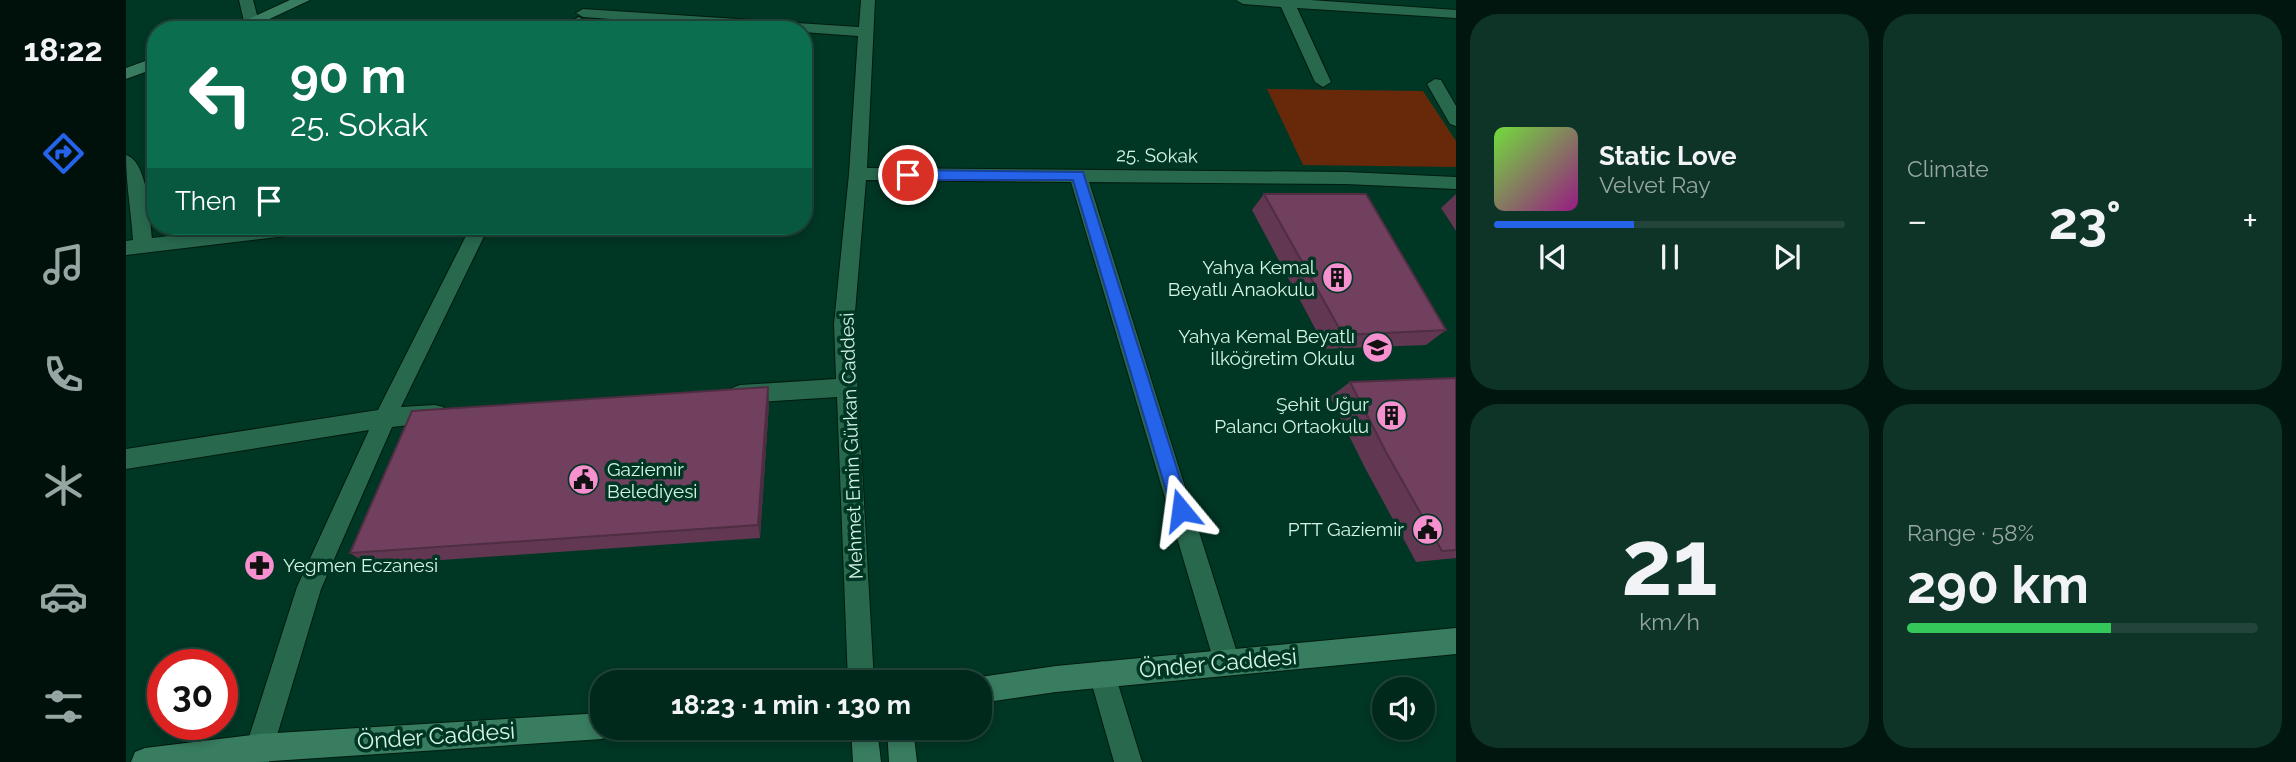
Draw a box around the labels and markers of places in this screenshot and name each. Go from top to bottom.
pin [878,145,938,205]
place label: Yahya Kemal Beyatlı Anaokulu [1168,256,1316,300]
building icon: Yahya Kemal Beyatlı Anaokulu [1321,261,1355,295]
place label: Yahya Kemal Beyatlı İlköğretim Okulu [1178,325,1355,369]
school or university icon: Yahya Kemal Beyatlı İlköğretim Okulu [1361,330,1395,364]
place label: Şehit Uğur Palancı Ortaokulu [1214,393,1369,437]
building icon: Şehit Uğur Palancı Ortaokulu [1375,398,1409,432]
place label: Gaziemir Belediyesi [607,458,698,502]
public building icon: Gaziemir Belediyesi [567,463,601,497]
public building icon: PTT Gaziemir [1410,512,1444,546]
place label: PTT Gaziemir [1288,518,1404,540]
pharmacy icon: Yegmen Eczanesi [243,548,277,582]
place label: Yegmen Eczanesi [283,554,438,576]

